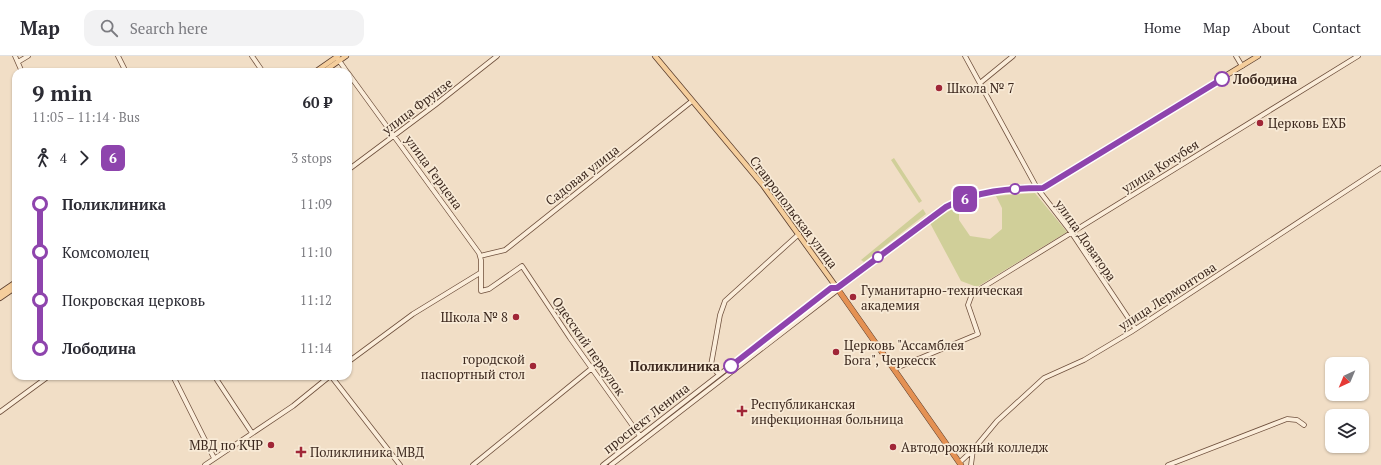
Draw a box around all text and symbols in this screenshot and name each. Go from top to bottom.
search box [84,10,364,46]
text: Map [20,15,60,40]
icon: search [98,17,120,39]
text: Search here [130,18,208,38]
text: Home [1144,18,1181,37]
text: Map [1203,18,1230,37]
text: About [1252,18,1290,37]
text: Contact [1312,18,1361,37]
place label: Лободина [1232,70,1298,88]
marker: Лободина [1214,71,1230,87]
street label: улица Фрунзе [377,74,456,139]
text: 9 min [32,78,92,107]
place label: Школа № 7 [947,79,1014,97]
marker: Школа № 7 [934,83,944,93]
text: 60 ₽ [303,92,332,112]
text: 11:05 – 11:14 · Bus [32,108,140,126]
place label: Церковь ЕХБ [1268,114,1346,132]
marker: Церковь ЕХБ [1255,118,1265,128]
street label: улица Герцена [400,130,467,213]
street label: улица Кочубея [1117,135,1202,197]
street label: Садовая улица [541,140,623,209]
icon: walk [32,147,54,169]
icon: forward [73,147,95,169]
text: 6 [109,148,117,167]
text: 4 [60,149,67,167]
text: 3 stops [291,149,332,167]
street label: Ставропольская улица [746,152,842,272]
unlabelled marker [1009,183,1021,195]
line badge: 6 [952,186,978,212]
text: 6 [961,189,969,208]
text: Поликлиника [62,194,166,214]
text: 11:09 [300,195,332,213]
street label: улица Доватора [1051,195,1121,285]
text: Комсомолец [62,242,149,262]
text: 11:10 [300,243,332,261]
unlabelled marker [872,251,884,263]
street label: улица Лермонтова [1114,257,1220,335]
place label: Гуманитарно-техническая академия [861,281,1023,314]
text: Покровская церковь [62,290,205,310]
text: 11:12 [300,291,332,309]
marker: Гуманитарно-техническая академия [848,292,858,302]
street label: Одесский переулок [548,293,630,400]
place label: Школа № 8 [441,308,508,326]
marker: Школа № 8 [511,312,521,322]
place label: Церковь "Ассамблея Бога", Черкесск [844,336,964,369]
text: Лободина [62,338,136,358]
text: 11:14 [300,339,332,357]
marker: Церковь "Ассамблея Бога", Черкесск [831,347,841,357]
place label: городской паспортный стол [421,350,525,383]
place label: Поликлиника [630,357,721,375]
north arrow [1325,357,1369,401]
map controls [1325,357,1369,453]
marker: Поликлиника [723,358,739,374]
marker: городской паспортный стол [528,361,538,371]
street label: проспект Ленина [599,378,693,457]
place label: Республиканская инфекционная больница [751,395,904,428]
marker: Республиканская инфекционная больница [736,405,748,417]
button: layers [1325,409,1369,453]
place label: МВД по КЧР [189,436,263,454]
place label: Автодорожный колледж [901,438,1049,456]
marker: МВД по КЧР [266,440,276,450]
marker: Автодорожный колледж [888,442,898,452]
place label: Поликлиника МВД [310,443,424,461]
marker: Поликлиника МВД [295,446,307,458]

